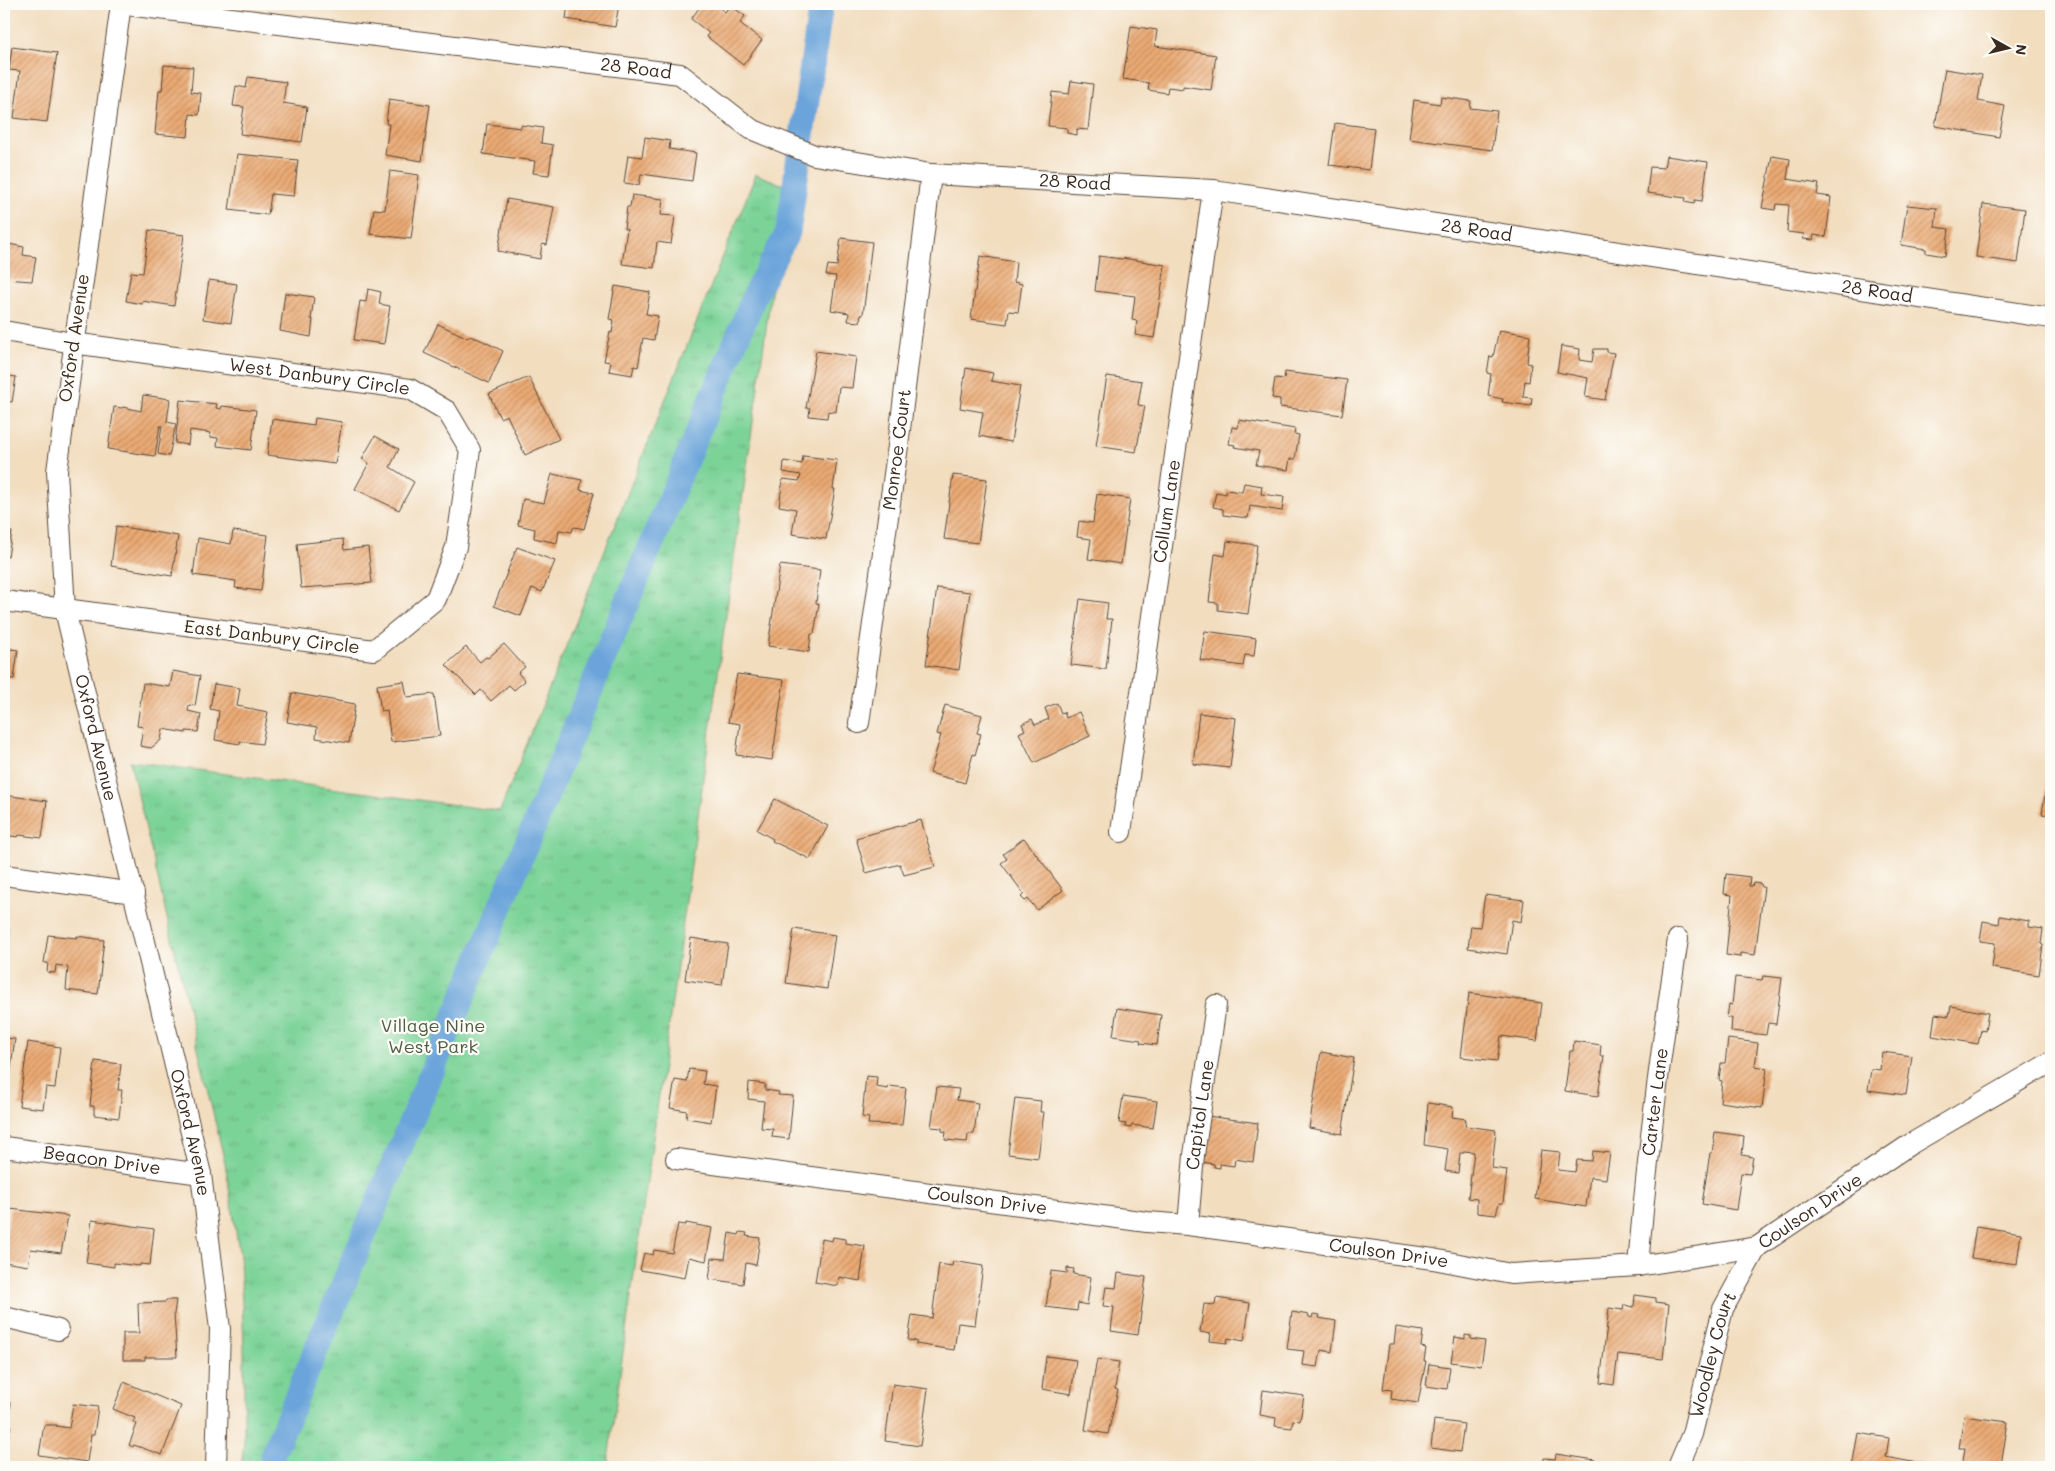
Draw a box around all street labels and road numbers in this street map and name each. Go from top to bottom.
street label: 28 Road [599,51,673,84]
street label: 28 Road [1039,167,1111,195]
street label: 28 Road [1440,212,1514,247]
street label: Oxford Avenue [52,272,94,404]
street label: 28 Road [1840,273,1914,308]
street label: West Danbury Circle [228,351,412,400]
street label: Monroe Court [876,388,916,512]
street label: Collum Lane [1147,458,1185,565]
street label: East Danbury Circle [183,613,361,659]
street label: Oxford Avenue [70,672,124,803]
street label: Carter Lane [1636,1046,1673,1157]
street label: Capitol Lane [1180,1058,1219,1171]
street label: Oxford Avenue [165,1066,217,1197]
street label: Beacon Drive [42,1140,162,1179]
street label: Coulson Drive [1753,1167,1867,1254]
street label: Coulson Drive [926,1180,1049,1220]
street label: Coulson Drive [1327,1232,1451,1273]
street label: Woodley Court [1684,1287,1741,1420]

